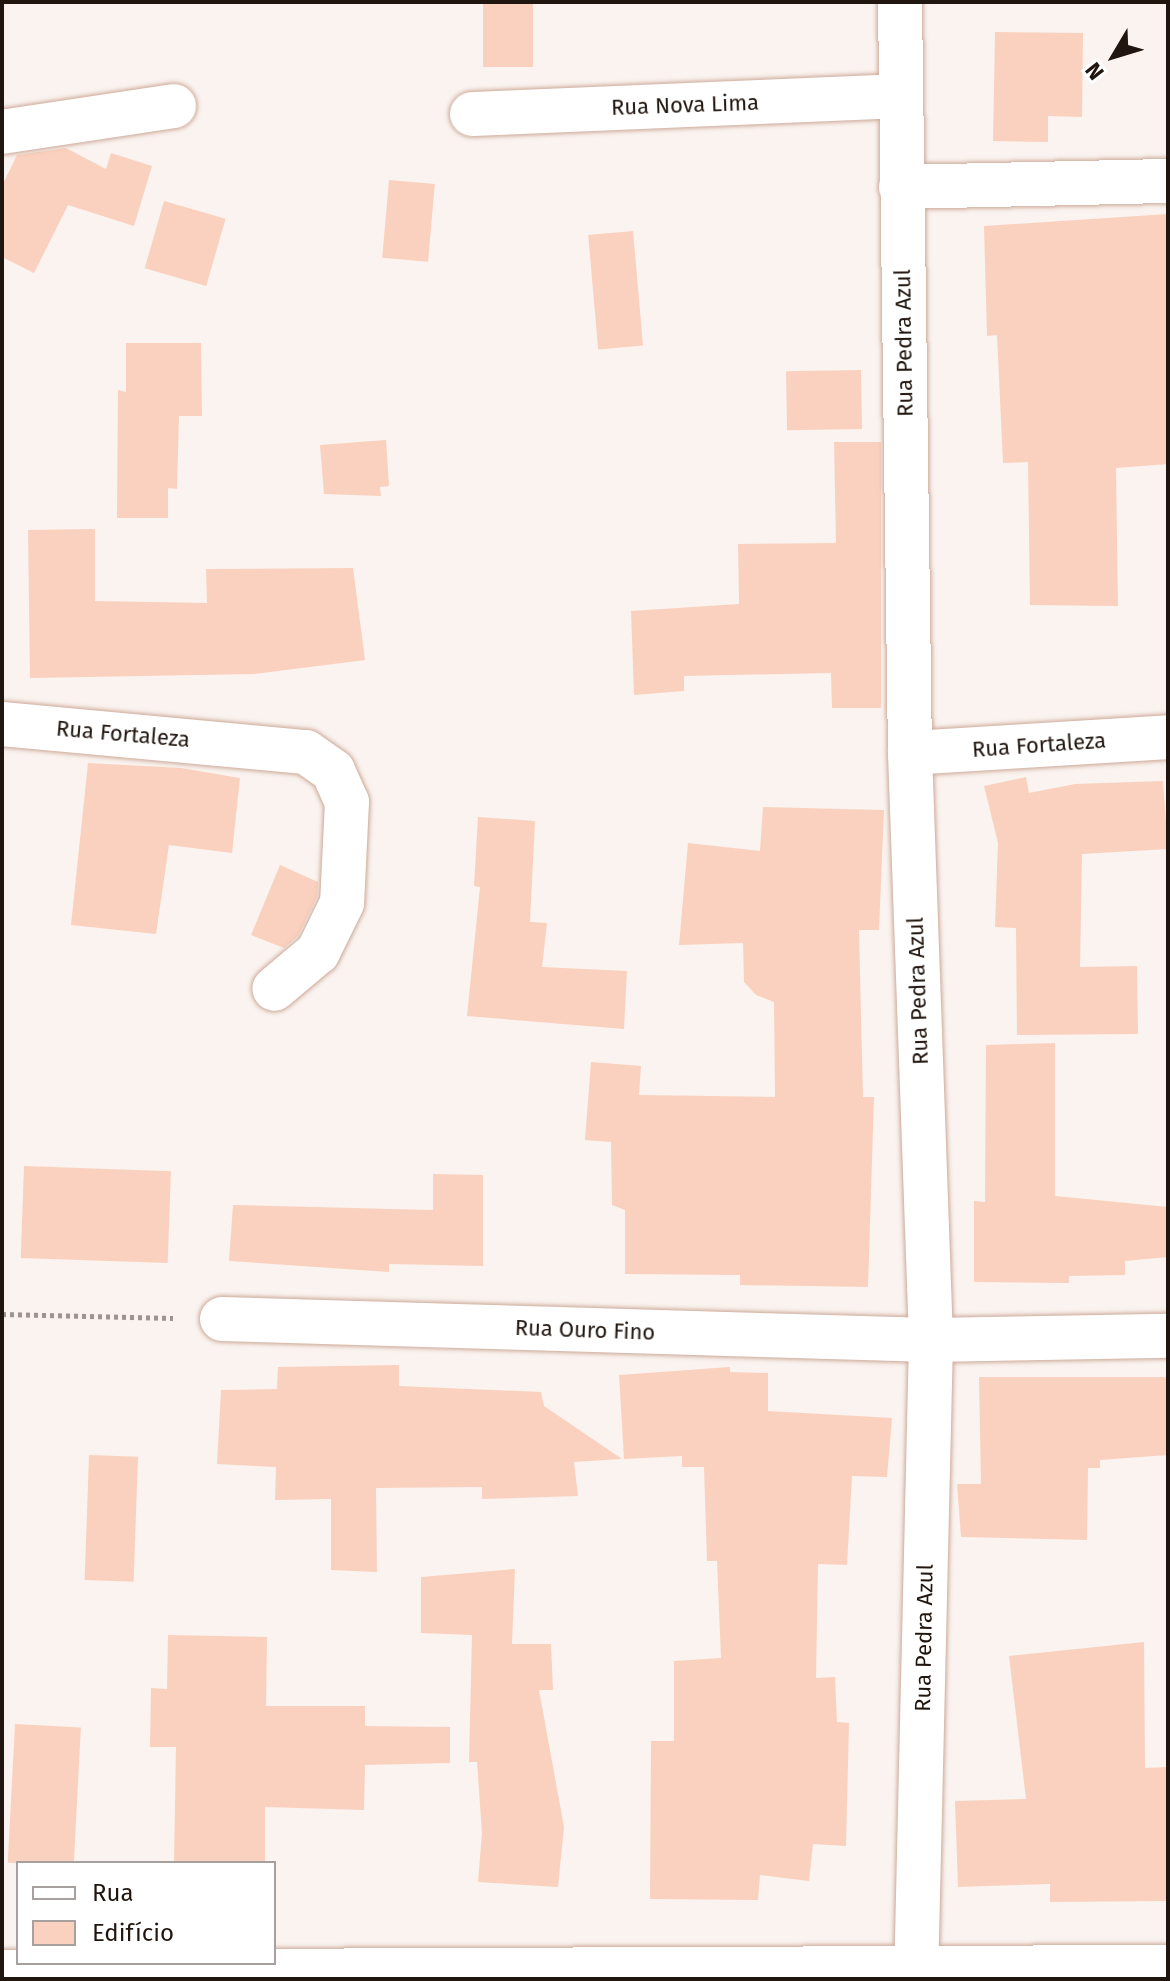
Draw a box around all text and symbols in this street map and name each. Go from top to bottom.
north arrow [1074,16,1154,96]
text: N [1080,57,1110,85]
street label: Rua Nova Lima [611,89,759,121]
street label: Rua Pedra Azul [890,269,918,417]
street label: Rua Fortaleza [55,715,191,753]
street label: Rua Fortaleza [971,727,1107,763]
street label: Rua Pedra Azul [902,917,934,1065]
street label: Rua Ouro Fino [514,1314,656,1346]
street label: Rua Pedra Azul [910,1564,938,1712]
legend [16,1861,276,1965]
text: Rua [92,1879,134,1907]
text: Edifício [92,1919,174,1947]

